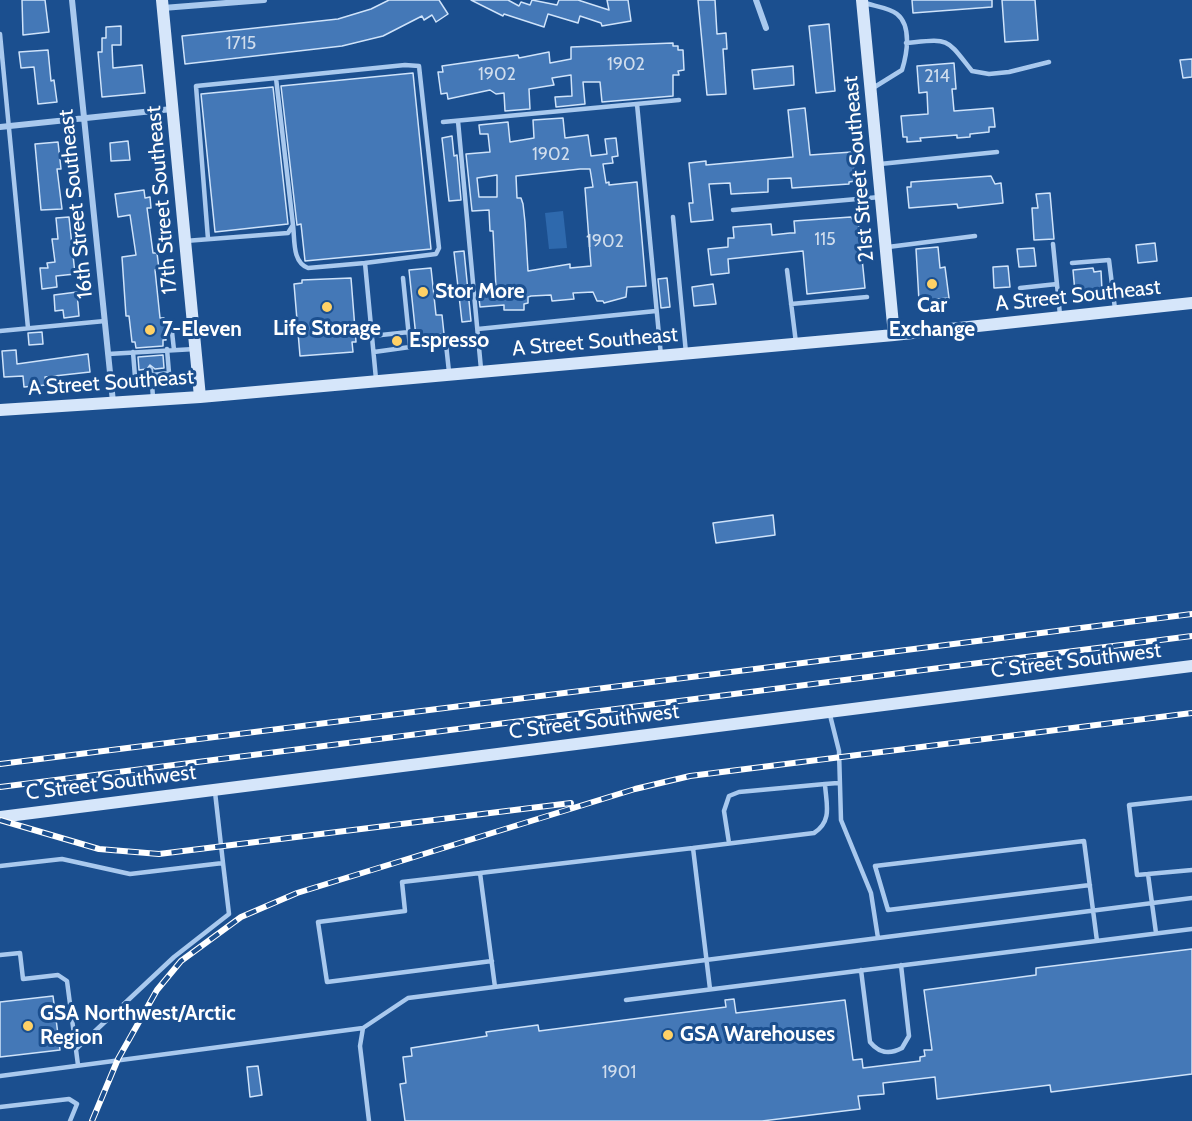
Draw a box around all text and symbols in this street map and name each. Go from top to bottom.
house number: 1715 [226,33,256,55]
house number: 1902 [607,54,645,76]
house number: 1902 [478,64,516,86]
house number: 214 [924,66,950,88]
street label: 21st Street Southeast [838,75,880,263]
street label: 17th Street Southeast [141,105,183,295]
street label: 16th Street Southeast [54,108,98,300]
house number: 1902 [532,144,570,166]
house number: 115 [814,229,836,251]
house number: 1902 [586,231,624,253]
street label: A Street Southeast [994,275,1162,317]
marker: Car Exchange [925,277,939,291]
place label: Stor More [435,279,525,305]
marker: Stor More [416,285,430,299]
place label: Car Exchange [889,293,975,343]
marker: Life Storage [320,300,334,314]
place label: Life Storage [273,316,381,342]
place label: 7-Eleven [162,317,242,343]
street label: A Street Southeast [511,322,679,362]
marker: 7-Eleven [143,323,157,337]
place label: Espresso [409,328,489,354]
marker: Espresso [390,334,404,348]
street label: A Street Southeast [27,365,195,401]
street label: C Street Southwest [990,638,1162,684]
street label: C Street Southwest [508,699,680,745]
street label: C Street Southwest [25,760,197,806]
place label: GSA Northwest/Arctic Region [40,1001,236,1051]
marker: GSA Northwest/Arctic Region [21,1019,35,1033]
place label: GSA Warehouses [680,1022,835,1048]
marker: GSA Warehouses [661,1028,675,1042]
house number: 1901 [602,1062,636,1084]

